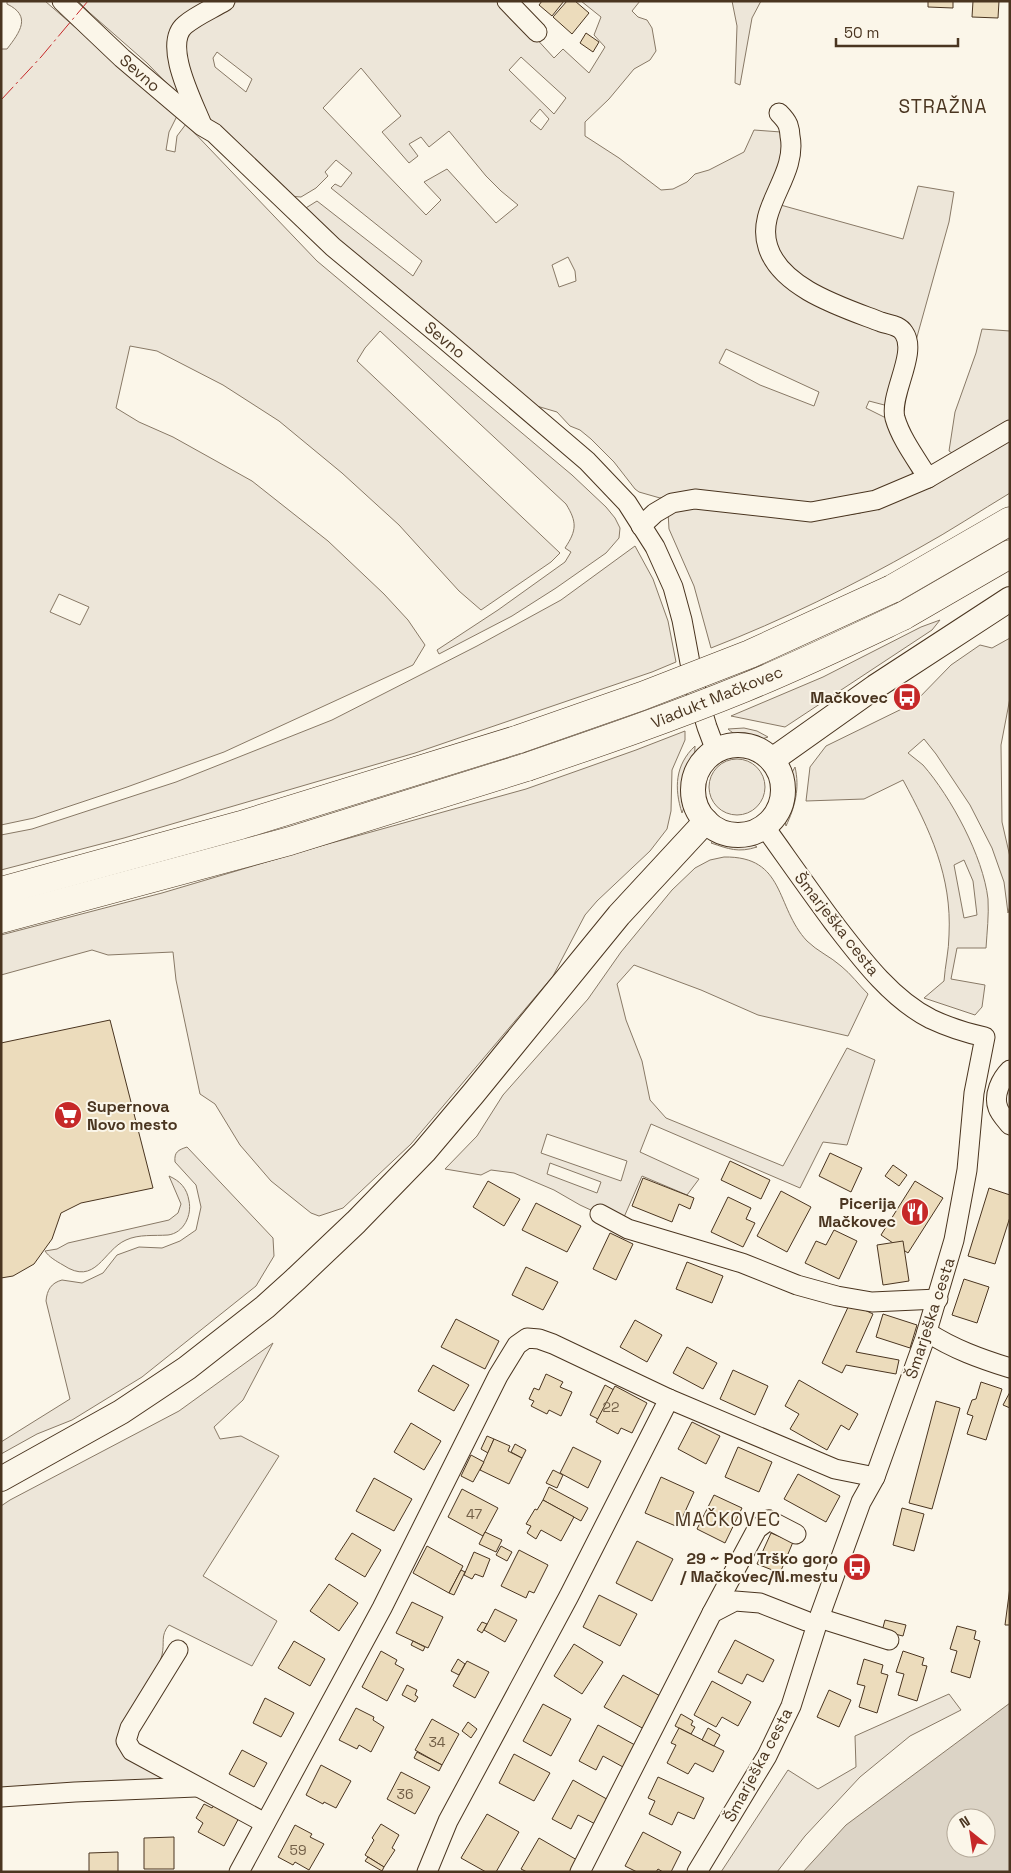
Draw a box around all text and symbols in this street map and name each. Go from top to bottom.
scale bar [836,15,958,47]
text: 50 m [844,23,879,42]
street label: Sevno [115,50,165,96]
district label: STRAŽNA [899,94,987,119]
street label: Sevno [420,317,470,363]
street label: Viadukt Mačkovec [648,661,786,733]
bus stop icon: Mačkovec [892,682,922,712]
place label: Mačkovec [810,687,888,708]
street label: Šmarješka cesta [790,868,884,980]
place label: Supernova Novo mesto [87,1096,178,1135]
supermarket icon: Supernova Novo mesto [53,1100,83,1130]
place label: Picerija Mačkovec [818,1193,896,1232]
restaurant icon: Picerija Mačkovec [900,1197,930,1227]
street label: Šmarješka cesta [901,1255,959,1381]
house number: 22 [603,1398,619,1416]
house number: 47 [466,1505,482,1523]
district label: MAČKOVEC [675,1507,781,1532]
place label: 29 ~ Pod Trško goro / Mačkovec/N.mestu [679,1548,838,1587]
bus stop icon: 29 ~ Pod Trško goro / Mačkovec/N.mestu [842,1552,872,1582]
street label: Šmarješka cesta [719,1704,797,1826]
house number: 34 [428,1733,446,1751]
house number: 36 [396,1785,414,1803]
north arrow [946,1808,996,1858]
text: N [956,1812,973,1832]
house number: 59 [290,1841,306,1859]

